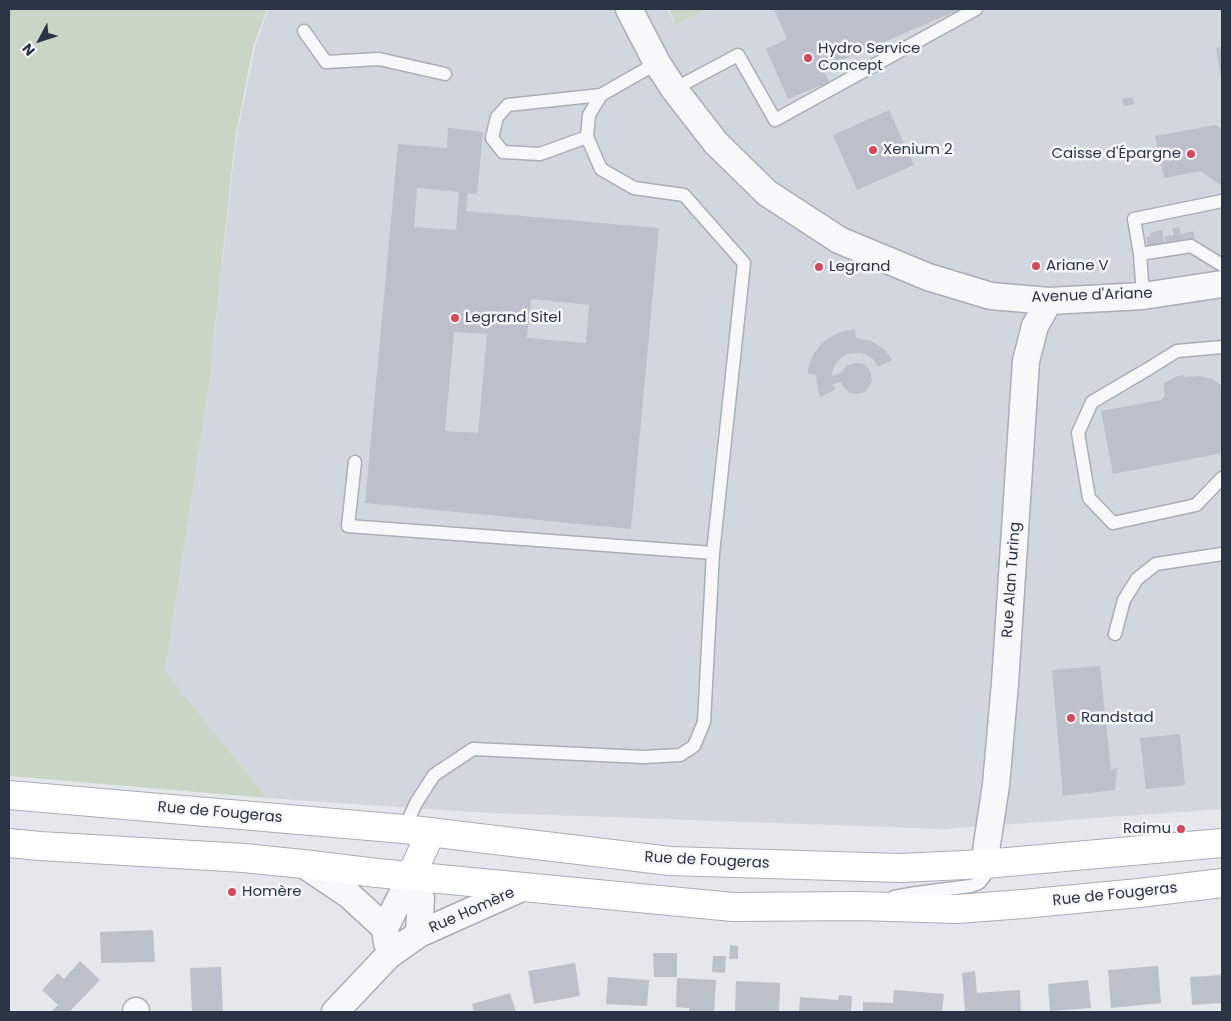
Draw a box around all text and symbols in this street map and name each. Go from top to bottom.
north arrow [15,15,65,65]
text: N [17,39,40,60]
place label: Hydro Service Concept [818,40,920,75]
marker: Hydro Service Concept [802,52,814,64]
place label: Xenium 2 [883,141,953,159]
marker: Xenium 2 [867,144,879,156]
place label: Caisse d'Épargne [1051,145,1181,163]
marker: Caisse d'Épargne [1185,148,1197,160]
place label: Ariane V [1046,257,1109,275]
place label: Legrand [829,258,890,276]
marker: Ariane V [1030,260,1042,272]
marker: Legrand [813,261,825,273]
street label: Avenue d'Ariane [1031,285,1153,307]
place label: Legrand Sitel [465,309,561,327]
marker: Legrand Sitel [449,312,461,324]
street label: Rue Alan Turing [999,521,1025,639]
place label: Randstad [1081,709,1154,727]
marker: Randstad [1065,712,1077,724]
street label: Rue de Fougeras [157,799,283,827]
place label: Raimu [1123,820,1171,838]
marker: Raimu [1175,823,1187,835]
street label: Rue de Fougeras [644,849,770,873]
street label: Rue de Fougeras [1052,880,1178,910]
place label: Homère [242,883,302,901]
street label: Rue Homère [426,884,518,938]
marker: Homère [226,886,238,898]

